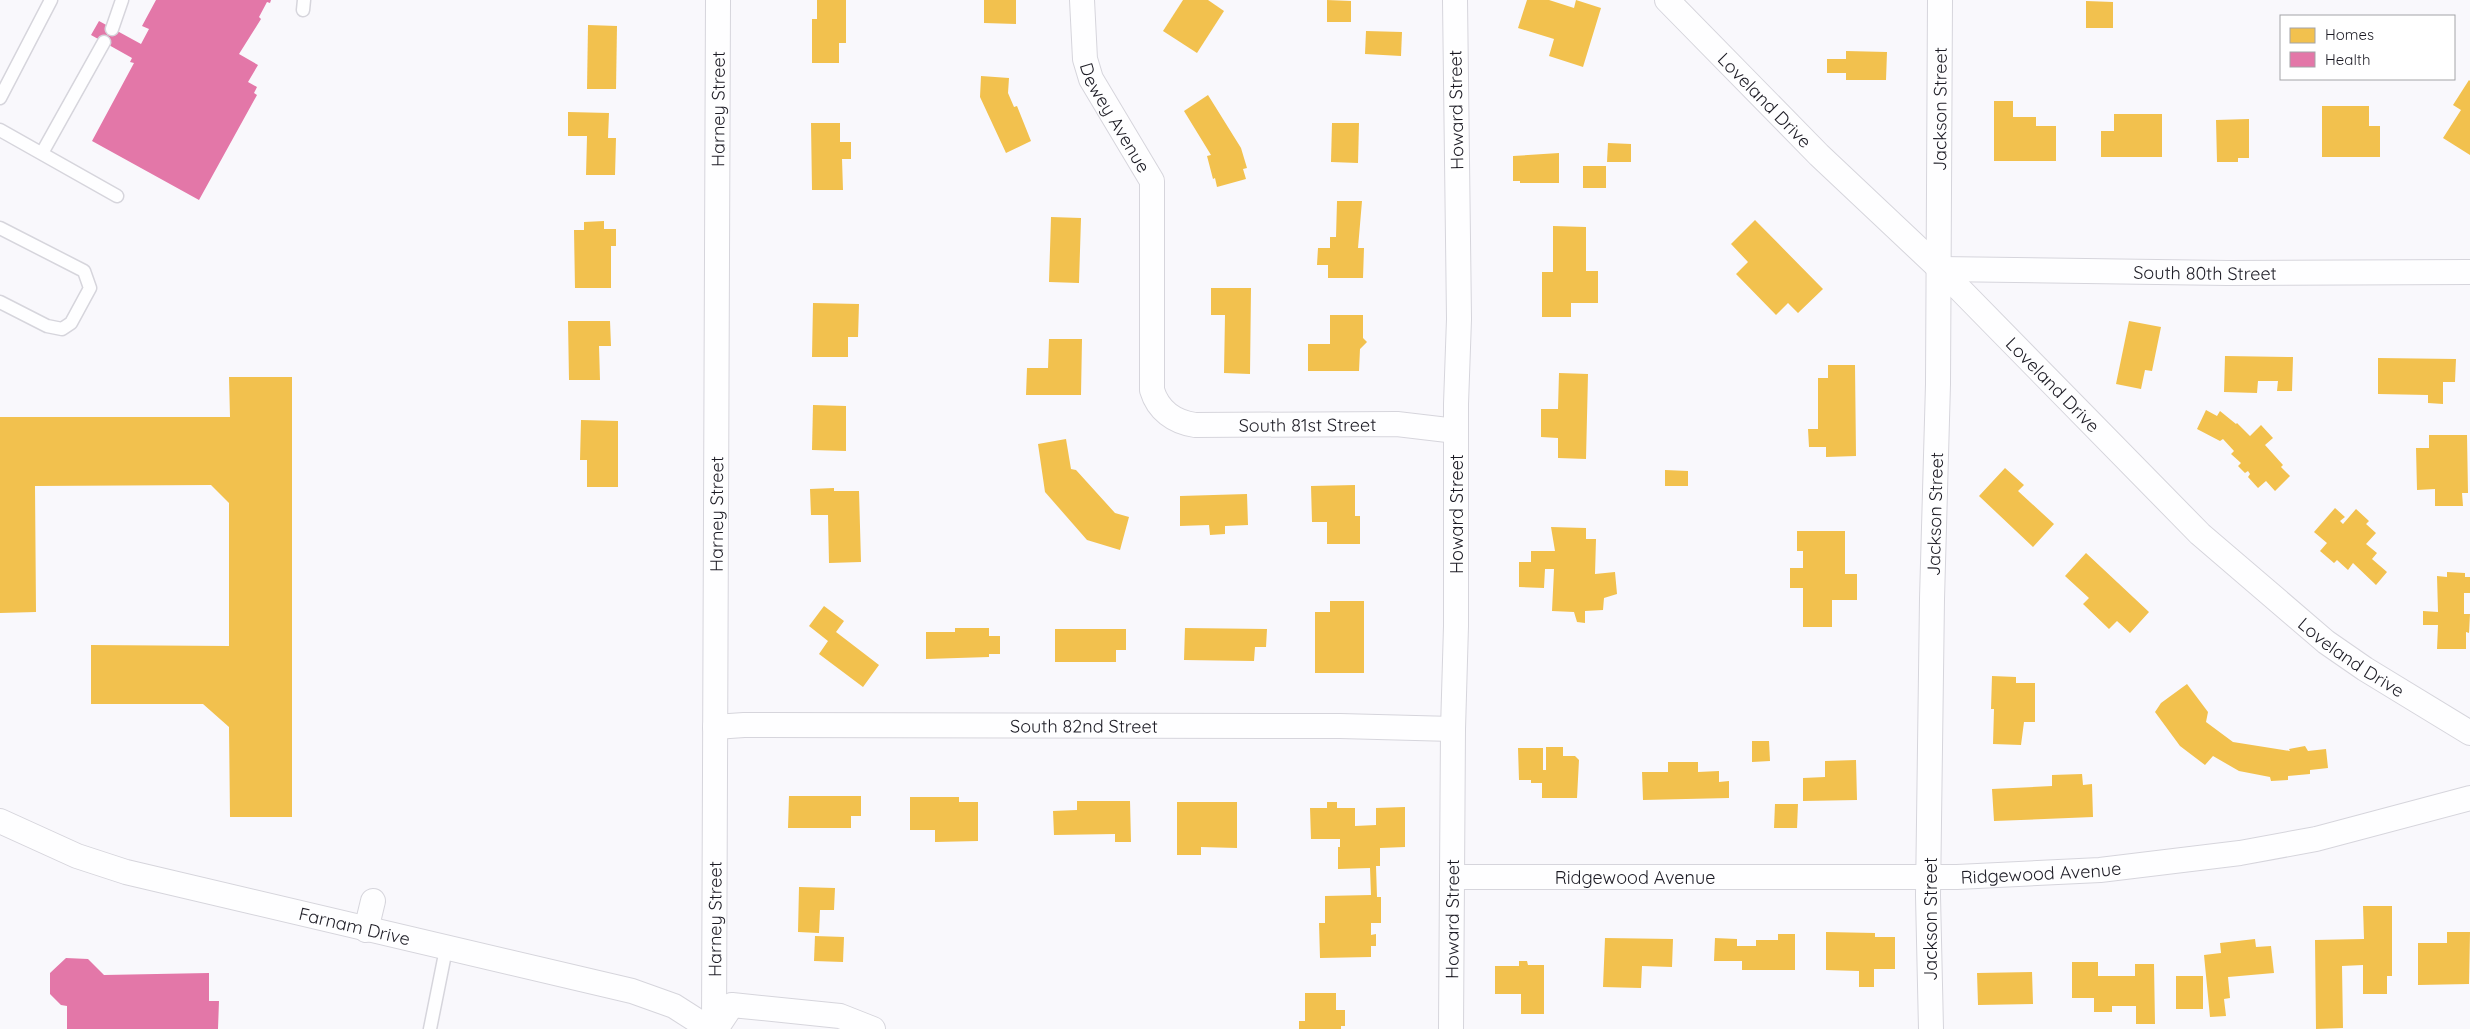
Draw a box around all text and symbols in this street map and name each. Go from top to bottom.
legend [2280,15,2455,80]
text: Homes [2325,25,2374,44]
street label: Loveland Drive [1713,47,1817,153]
street label: Jackson Street [1928,47,1951,171]
street label: Howard Street [1443,50,1469,170]
text: Health [2325,50,2370,69]
street label: Harney Street [706,51,729,167]
street label: Dewey Avenue [1075,60,1156,177]
street label: South 80th Street [2133,260,2277,285]
street label: Loveland Drive [2001,332,2105,437]
street label: South 81st Street [1239,413,1376,436]
street label: Jackson Street [1921,452,1948,576]
street label: Howard Street [1445,454,1468,574]
street label: Harney Street [704,456,728,572]
street label: Loveland Drive [2294,612,2409,702]
street label: South 82nd Street [1010,714,1158,737]
street label: Ridgewood Avenue [1960,856,2122,888]
street label: Jackson Street [1919,857,1942,981]
street label: Howard Street [1440,859,1464,979]
street label: Harney Street [703,861,726,977]
street label: Ridgewood Avenue [1555,866,1715,889]
street label: Farnam Drive [297,902,413,950]

